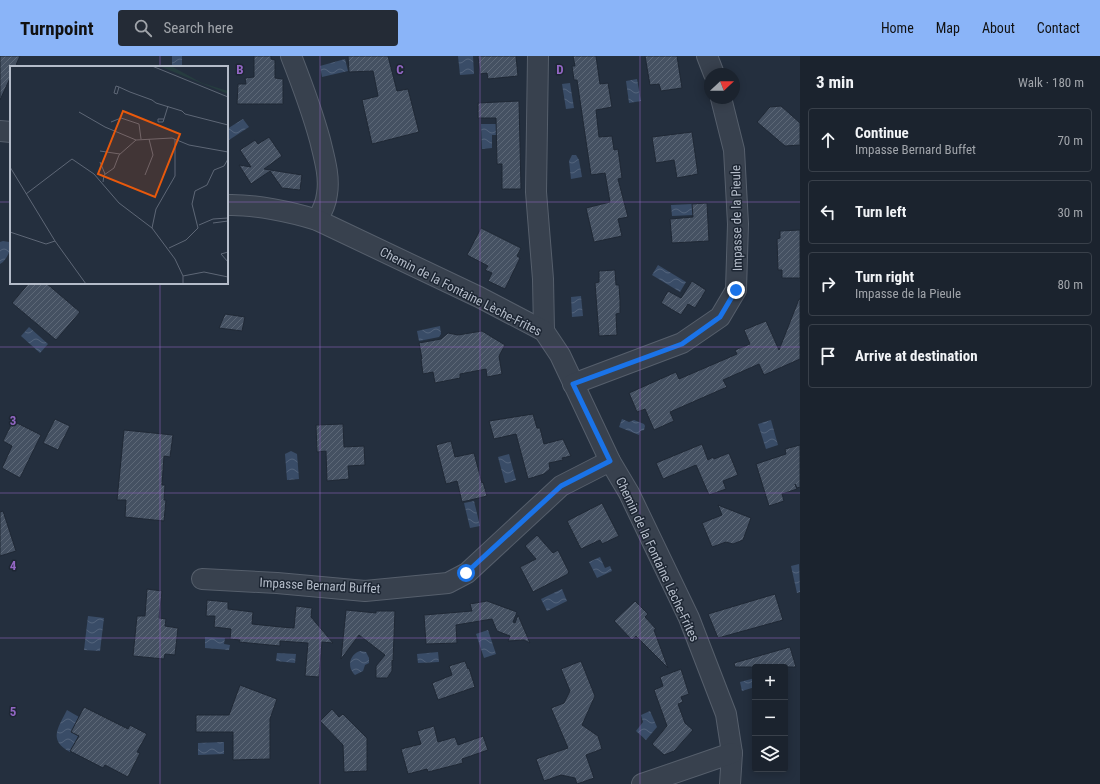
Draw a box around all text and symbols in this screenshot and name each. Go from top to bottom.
search box [118,10,398,46]
text: Turnpoint [20,17,94,40]
icon: search [132,17,154,39]
text: Search here [164,19,233,37]
text: Home [881,20,914,36]
text: Map [936,20,960,36]
text: About [982,20,1015,36]
text: Contact [1037,20,1080,36]
text: B [236,62,244,77]
text: C [396,62,404,77]
text: D [556,62,564,77]
inset map [10,66,228,284]
north arrow [704,68,740,104]
text: 3 min [816,72,854,92]
text: Walk · 180 m [1018,75,1084,90]
text: Continue [855,124,909,142]
icon: ahead [817,129,839,151]
text: 70 m [1057,133,1083,148]
text: Impasse Bernard Buffet [855,142,976,157]
street label: Impasse de la Pieule [728,165,745,271]
icon: left [817,201,839,223]
text: Turn left [855,203,906,221]
text: 30 m [1057,205,1083,220]
street label: Chemin de la Fontaine Lèche-Frites [377,244,544,339]
text: Turn right [855,268,914,286]
icon: right [817,273,839,295]
text: 80 m [1057,277,1083,292]
route end [727,281,745,299]
text: Impasse de la Pieule [855,286,961,301]
icon: arrive [817,345,839,367]
text: Arrive at destination [855,347,978,365]
text: 3 [10,413,16,428]
street label: Chemin de la Fontaine Lèche-Frites [613,475,702,644]
text: 4 [10,558,17,573]
route start [457,564,475,582]
street label: Impasse Bernard Buffet [259,575,381,596]
map controls [752,664,788,772]
button: + [752,664,788,700]
button: − [752,700,788,736]
text: 5 [10,704,17,719]
button: layers [752,736,788,772]

